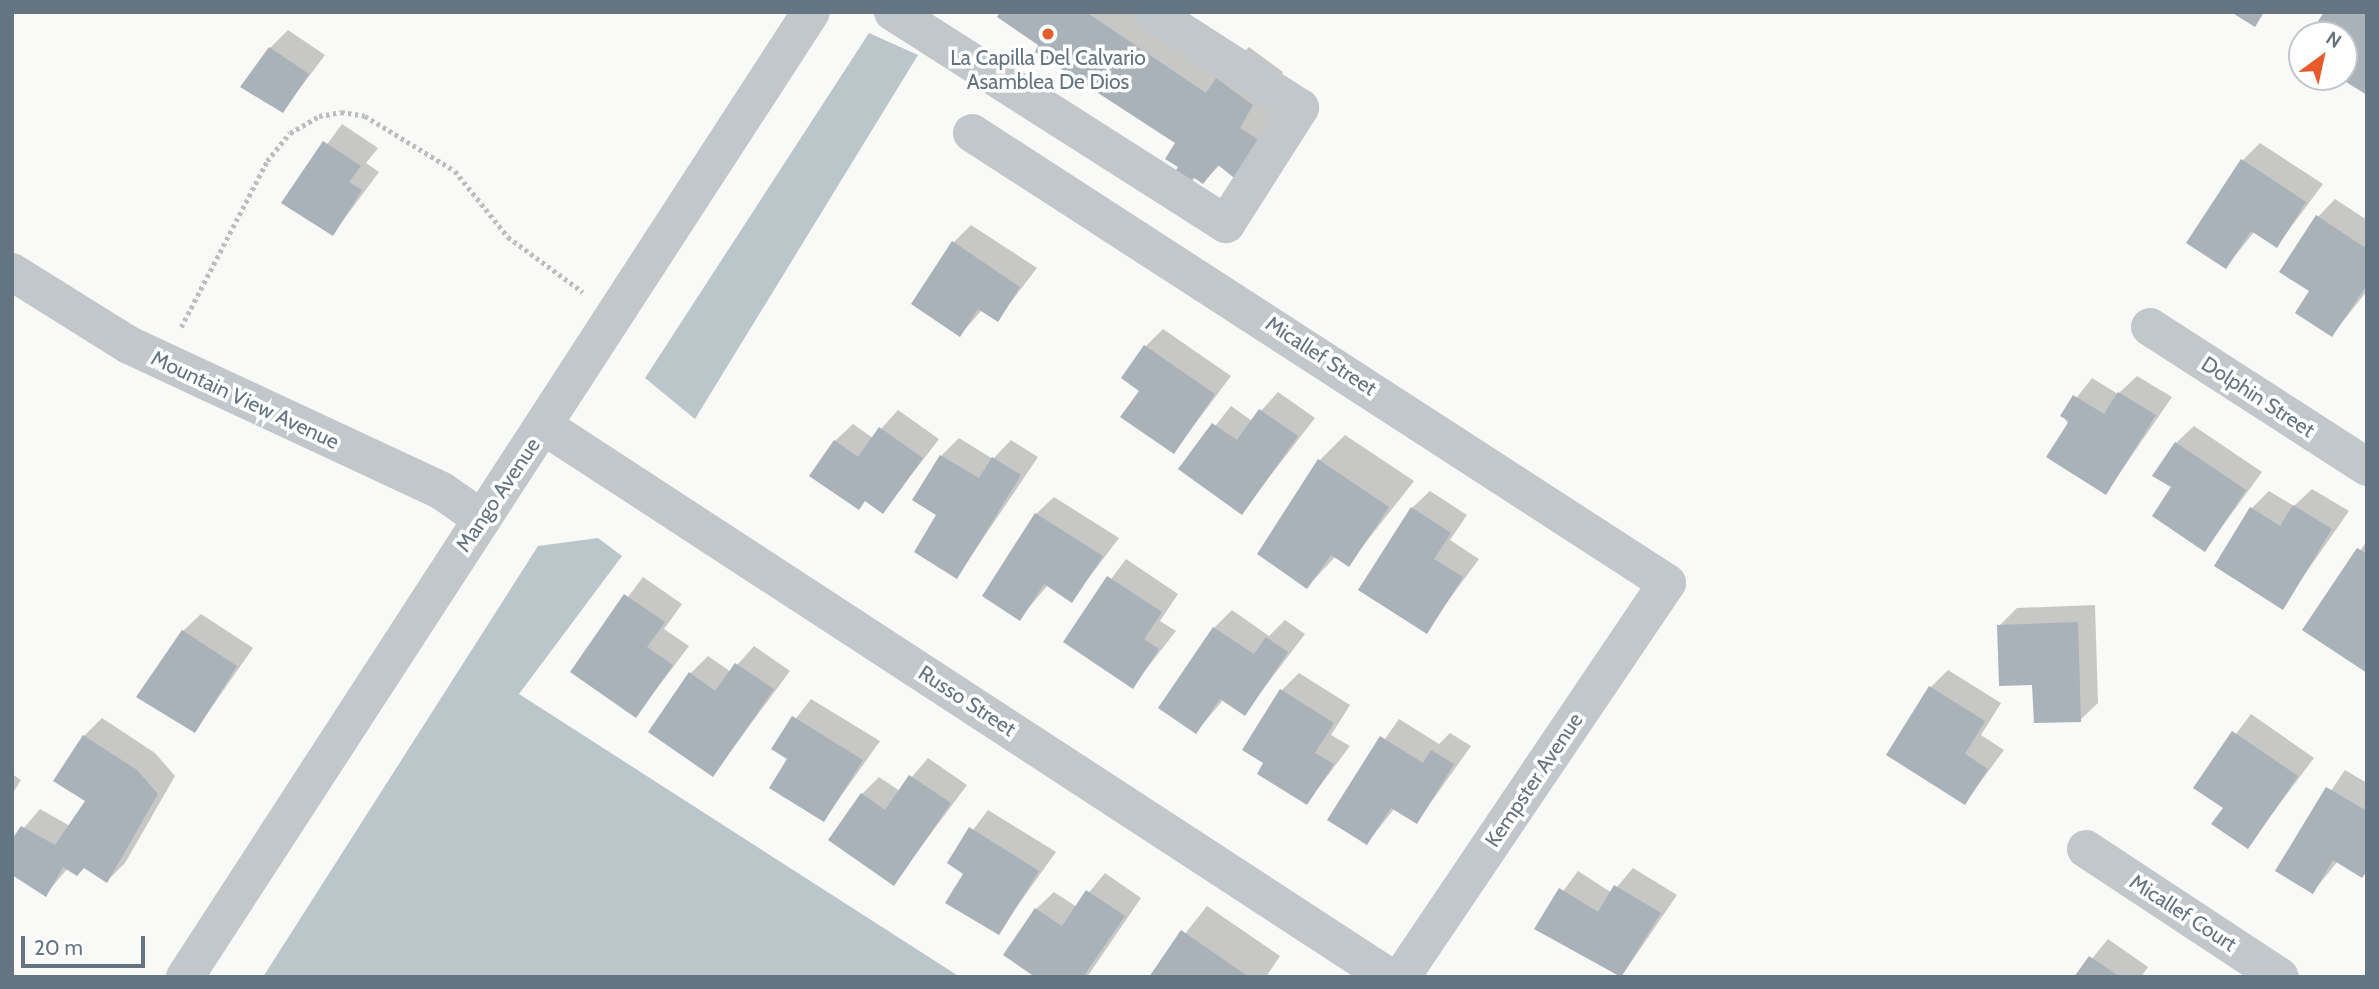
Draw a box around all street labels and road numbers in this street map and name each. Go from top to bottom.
street label: Micallef Street [1261,311,1381,401]
street label: Mountain View Avenue [147,345,343,455]
street label: Dolphin Street [2197,351,2319,443]
street label: Mango Avenue [451,433,545,557]
street label: Russo Street [914,660,1020,742]
street label: Kempster Avenue [1480,708,1588,852]
street label: Micallef Court [2125,869,2241,957]

